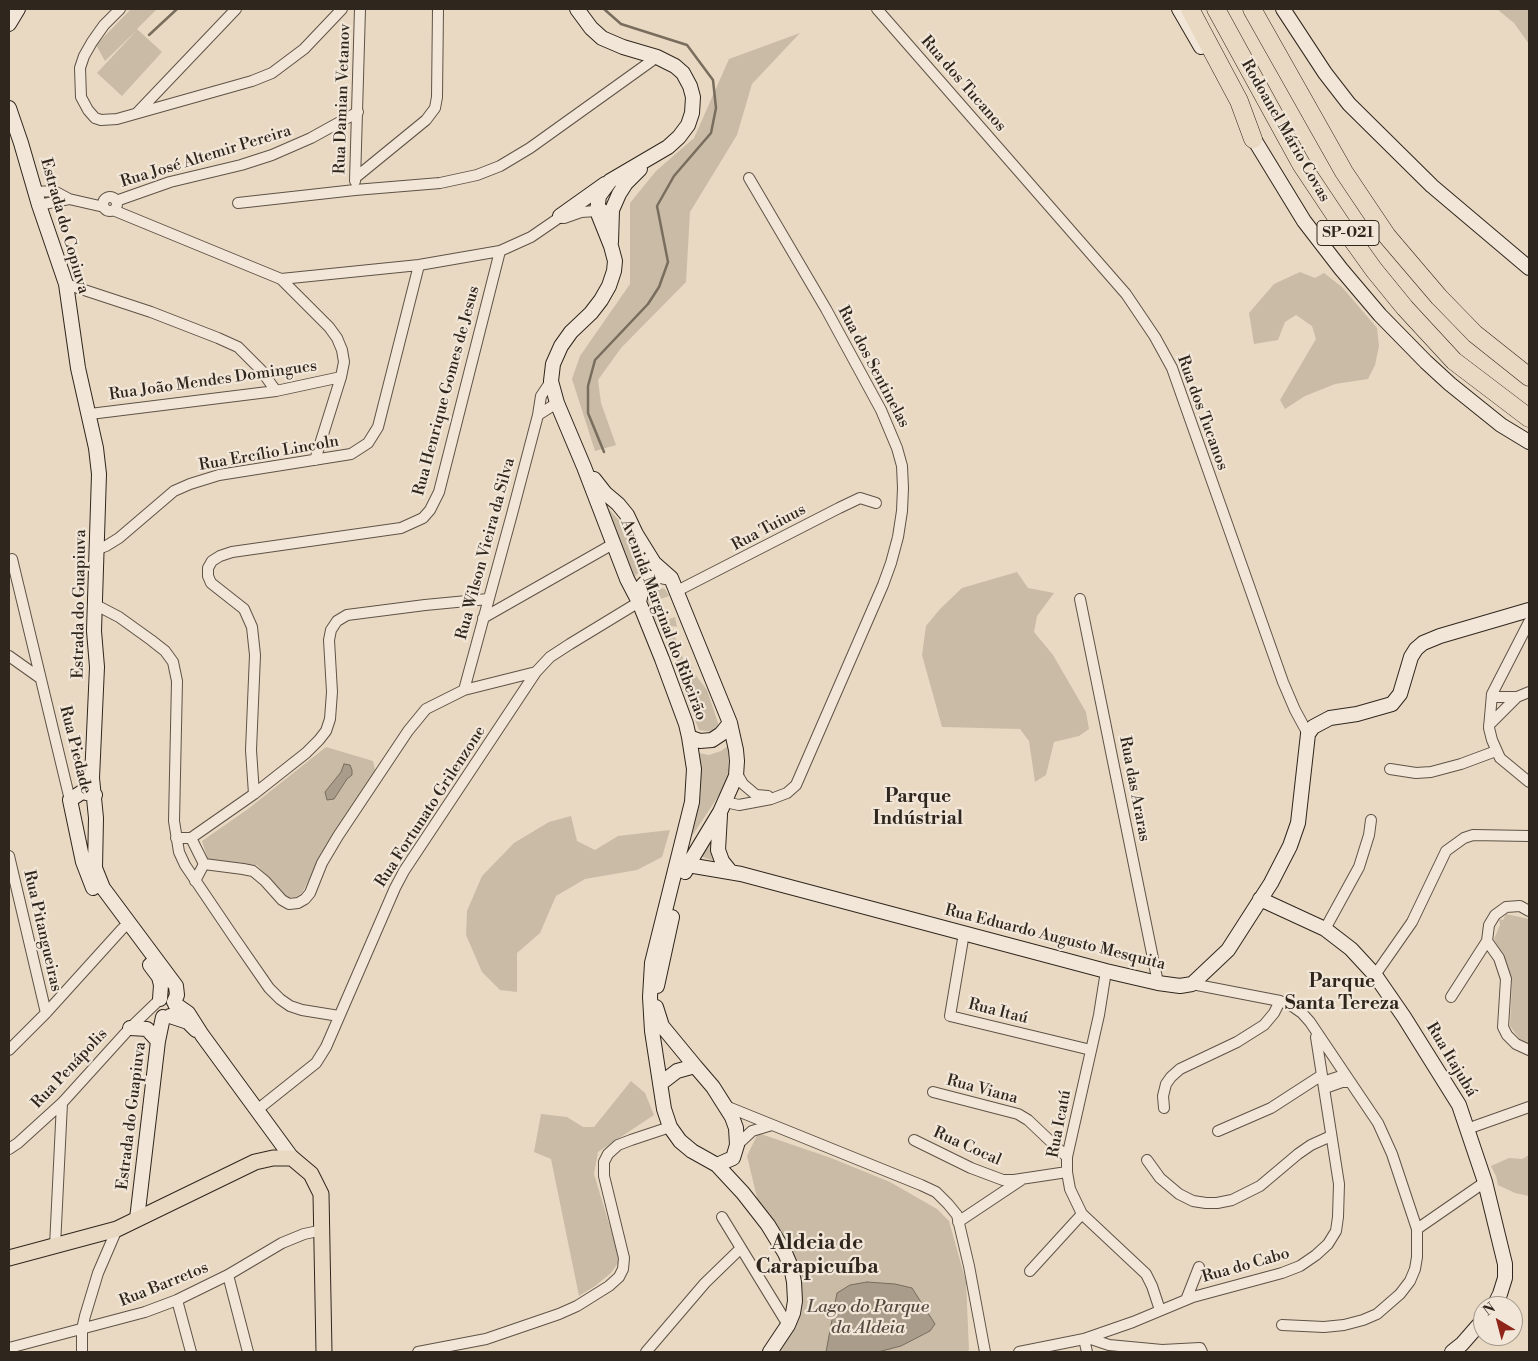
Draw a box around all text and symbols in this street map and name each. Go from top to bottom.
street label: Rua Damian Vetanov [331,23,355,175]
street label: Rua dos Tucanos [916,32,1010,136]
street label: Rodoanel Mário Covas [1236,56,1334,206]
street label: Rua José Altemir Pereira [118,122,294,192]
street label: Estrada do Copiuva [35,156,93,296]
road number: SP-021 [1317,220,1379,246]
street label: Rua Henrique Gomes de Jesus [410,284,484,498]
street label: Rua dos Sentinelas [833,303,913,431]
street label: Rua dos Tucanos [1172,353,1232,473]
street label: Rua João Mendes Domingues [108,357,318,405]
street label: Rua Ercílio Lincoln [198,432,340,476]
street label: Rua Wilson Vieira da Silva [452,456,520,642]
street label: Rua Tuiuus [729,500,809,556]
street label: Avenida Marginal do Ribeirão [616,517,710,723]
street label: Estrada do Guapiuva [69,529,91,679]
street label: Rua Piedade [55,704,95,796]
street label: Rua Fortunato Grilenzone [372,723,490,891]
street label: Rua das Araras [1114,735,1154,843]
district label: Parque Indústrial [873,786,963,830]
street label: Rua Pitangueiras [19,868,65,994]
street label: Rua Eduardo Augusto Mesquita [943,901,1167,975]
district label: Parque Santa Tereza [1285,971,1399,1015]
street label: Rua Itaú [966,995,1030,1029]
street label: Rua Itajubá [1421,1019,1481,1101]
street label: Rua Penápolis [28,1025,112,1113]
street label: Estrada do Guapiuva [113,1041,151,1191]
street label: Rua Viana [944,1071,1020,1109]
street label: Rua Icatú [1044,1089,1076,1159]
street label: Rua Cocal [930,1123,1004,1171]
district label: Aldeia de Carapicuíba [755,1231,879,1281]
street label: Rua do Cabo [1200,1244,1292,1288]
street label: Rua Barretos [117,1258,211,1312]
north arrow [1473,1296,1523,1346]
water label: Lago do Parque da Aldeia [807,1297,929,1340]
text: N [1480,1299,1499,1320]

